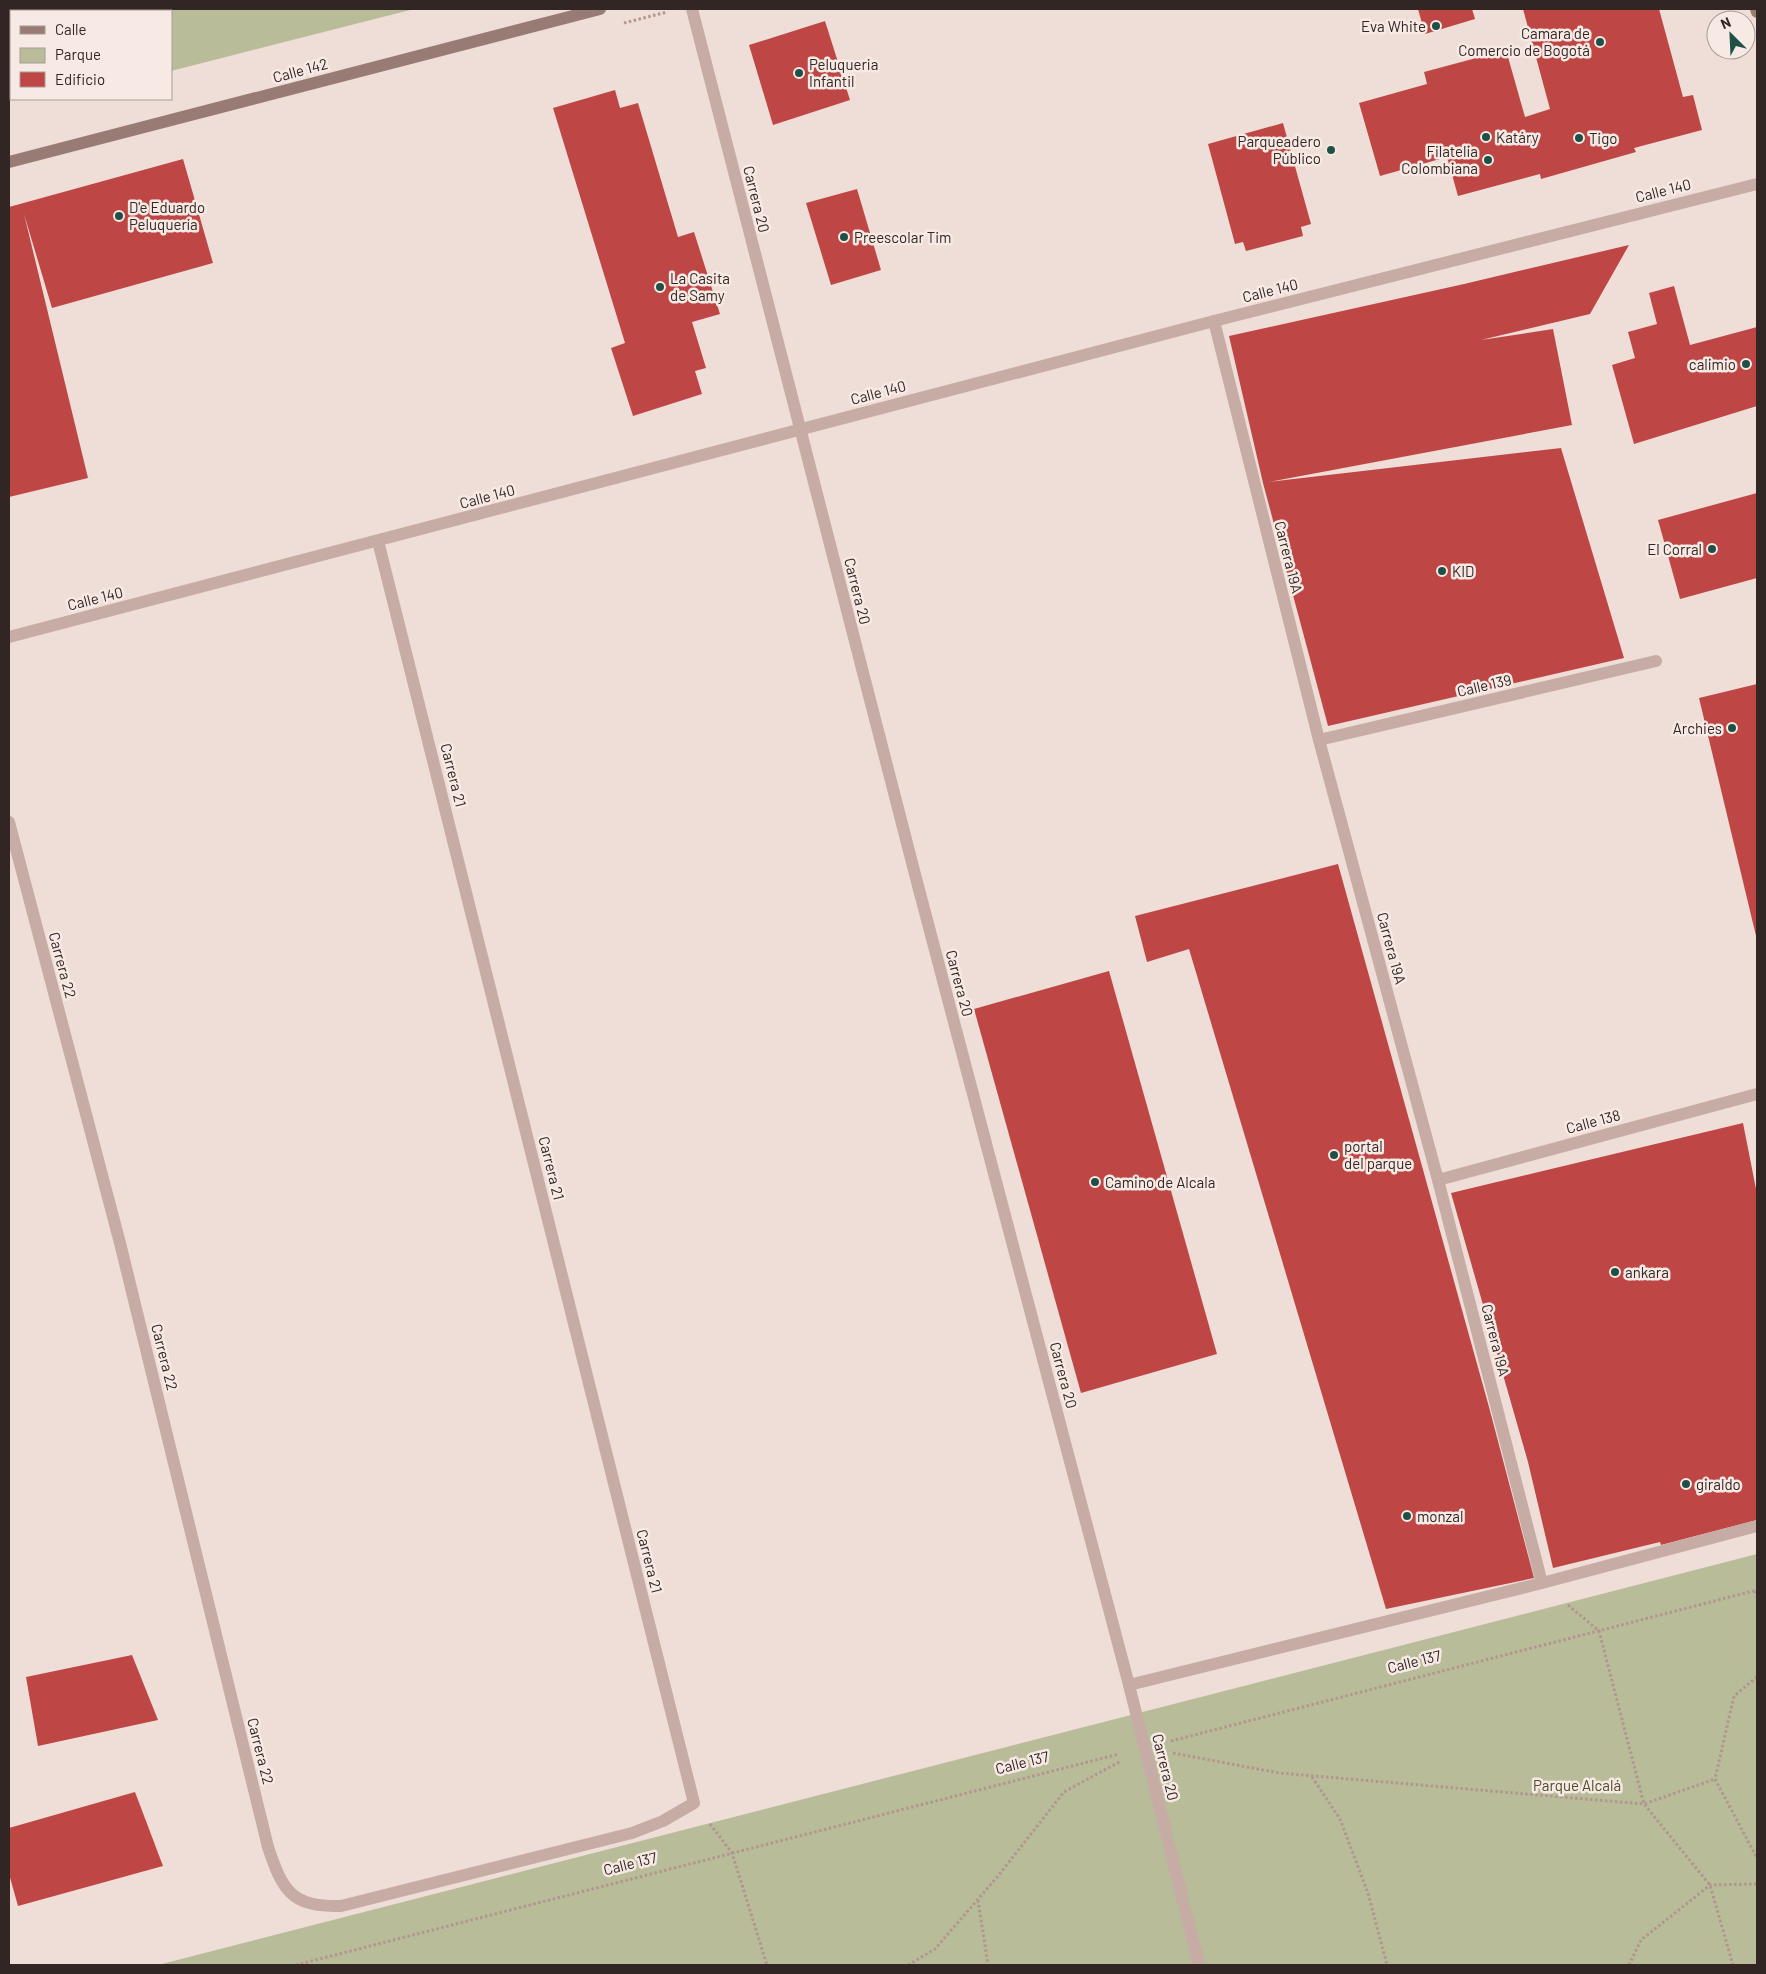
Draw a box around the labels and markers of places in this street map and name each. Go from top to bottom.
place label: Eva White [1361,17,1426,35]
marker: Eva White [1430,20,1442,32]
place label: Camara de Comercio de Bogotá [1458,24,1590,59]
marker: Camara de Comercio de Bogotá [1594,36,1606,48]
place label: Peluqueria Infantil [809,55,878,90]
marker: Peluqueria Infantil [793,67,805,79]
place label: Katáry [1496,128,1539,146]
place label: Tigo [1589,129,1617,147]
marker: Katáry [1480,131,1492,143]
place label: Parqueadero Público [1238,132,1321,167]
marker: Tigo [1573,132,1585,144]
place label: Filatelia Colombiana [1401,142,1478,177]
marker: Parqueadero Público [1325,144,1337,156]
marker: Filatelia Colombiana [1482,154,1494,166]
place label: D'e Eduardo Peluquería [129,198,205,233]
marker: D'e Eduardo Peluquería [113,210,125,222]
place label: Preescolar Tim [854,228,951,246]
marker: Preescolar Tim [838,231,850,243]
place label: La Casita de Samy [670,269,730,304]
marker: La Casita de Samy [654,281,666,293]
place label: calimio [1689,355,1736,373]
marker: calimio [1740,358,1752,370]
place label: El Corral [1647,540,1702,558]
marker: El Corral [1706,543,1718,555]
place label: KID [1452,562,1474,580]
marker: KID [1436,565,1448,577]
place label: Archies [1673,719,1722,737]
marker: Archies [1726,722,1738,734]
place label: portal del parque [1344,1137,1412,1172]
marker: portal del parque [1328,1149,1340,1161]
place label: Camino de Alcala [1105,1173,1215,1191]
marker: Camino de Alcala [1089,1176,1101,1188]
place label: ankara [1625,1263,1669,1281]
marker: ankara [1609,1266,1621,1278]
place label: giraldo [1696,1475,1741,1493]
marker: giraldo [1680,1478,1692,1490]
place label: monzal [1417,1507,1463,1525]
marker: monzal [1401,1510,1413,1522]

